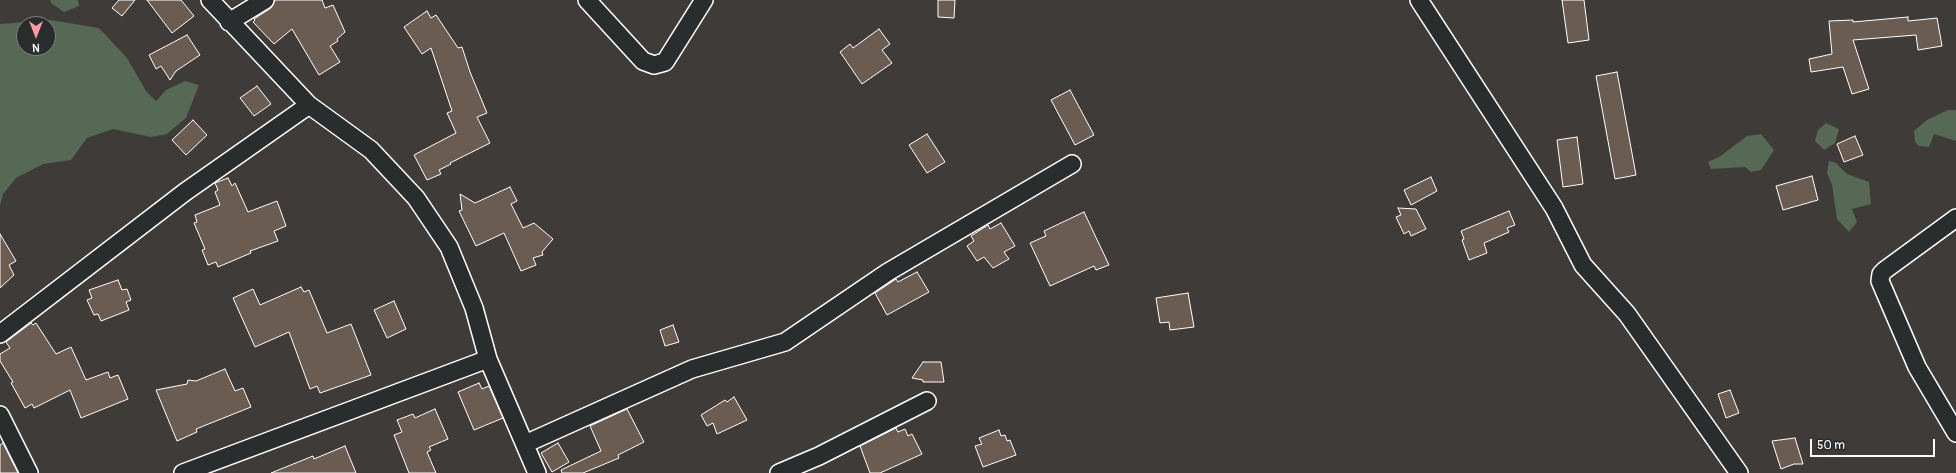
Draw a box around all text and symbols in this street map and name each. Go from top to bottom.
north arrow [16,16,56,56]
text: N [32,41,40,54]
scale bar [1812,431,1937,457]
text: 50 m [1817,438,1845,453]

